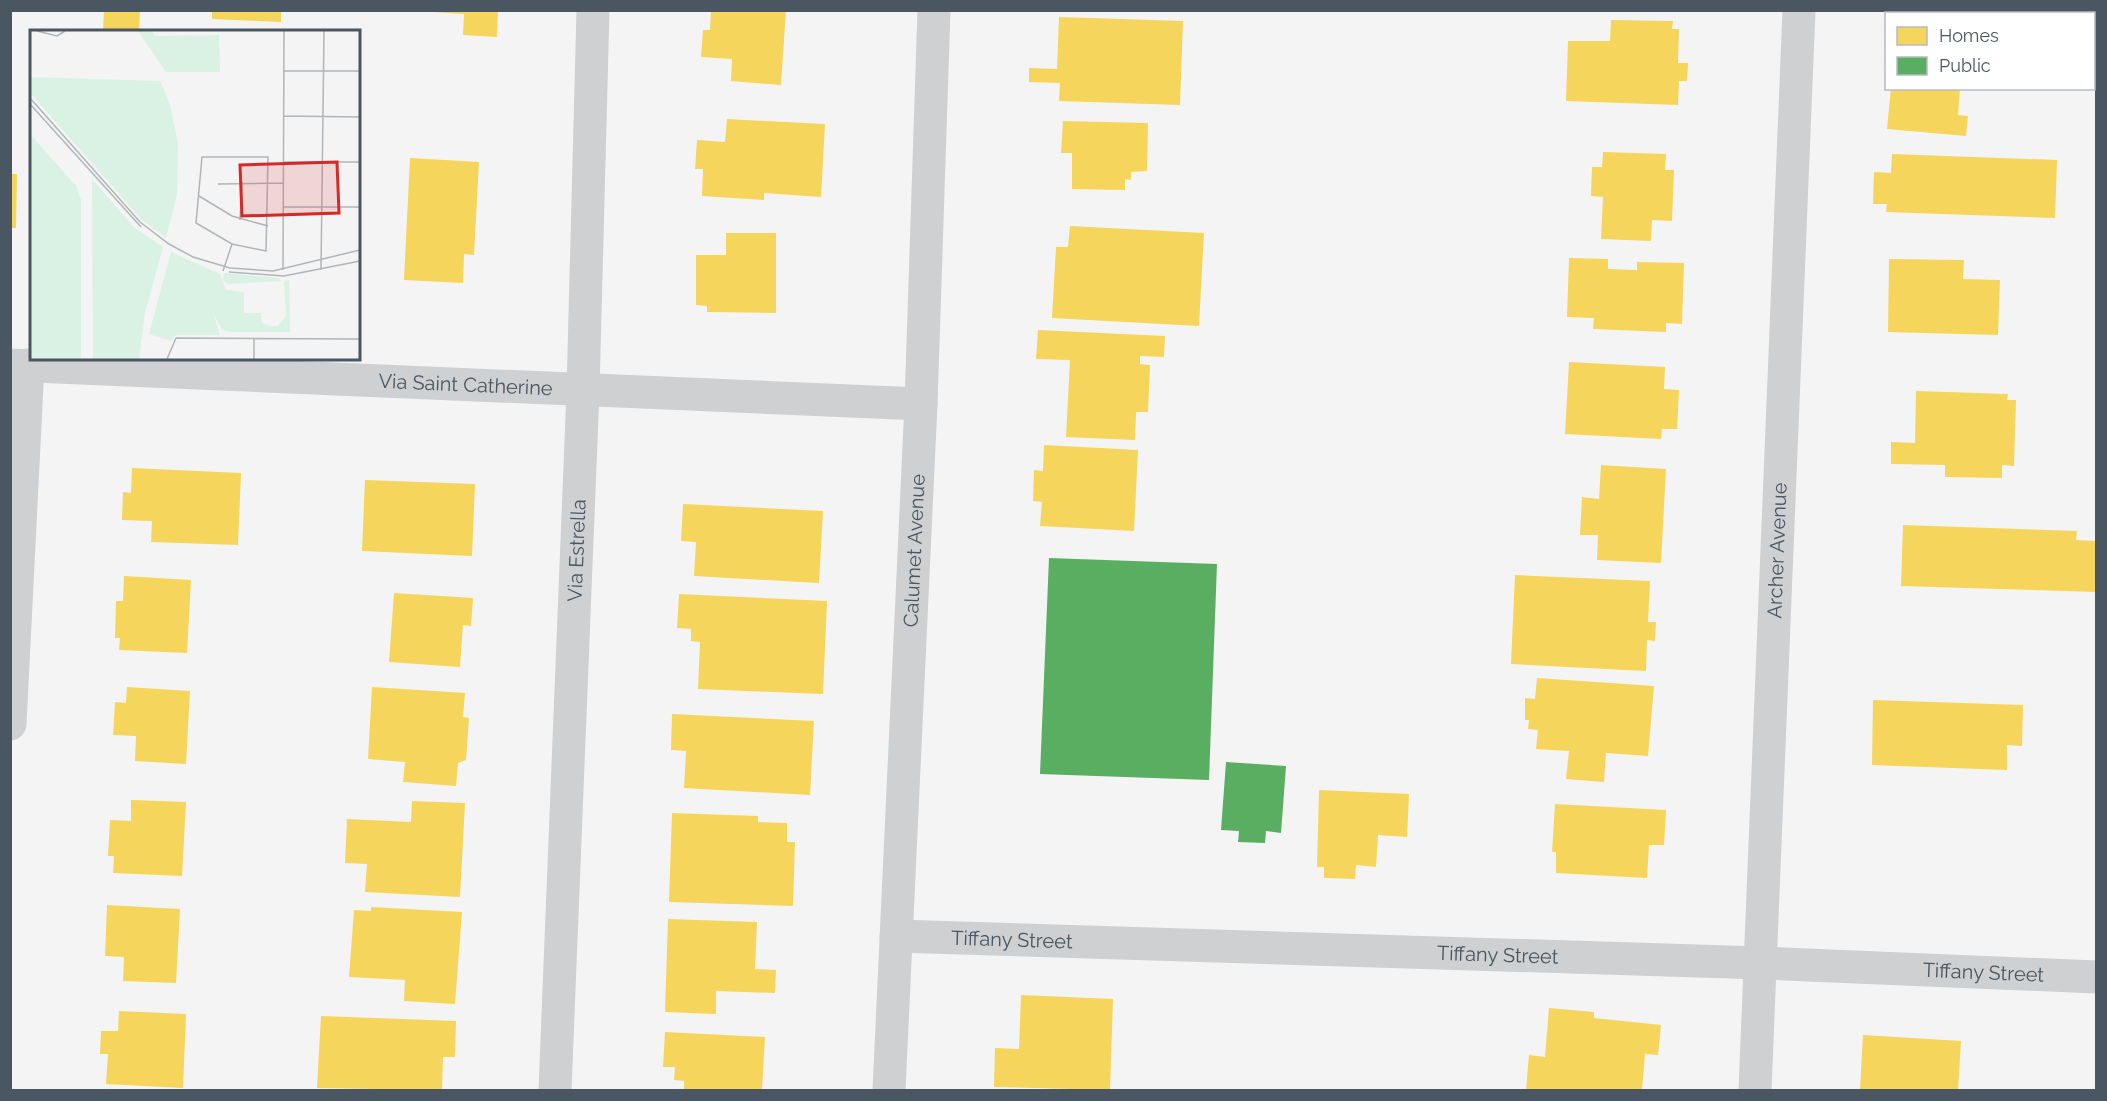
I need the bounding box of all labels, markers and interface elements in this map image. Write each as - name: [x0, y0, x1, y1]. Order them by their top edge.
- legend: [1885, 12, 2095, 90]
- text: Homes: [1939, 25, 1999, 46]
- inset map: [30, 30, 360, 360]
- text: Public: [1939, 55, 1991, 76]
- street label: Via Saint Catherine: [378, 369, 553, 400]
- street label: Calumet Avenue: [899, 473, 930, 628]
- street label: Archer Avenue: [1762, 482, 1792, 619]
- street label: Via Estrella: [563, 499, 591, 602]
- street label: Tiffany Street: [951, 926, 1073, 954]
- street label: Tiffany Street: [1437, 941, 1559, 969]
- street label: Tiffany Street: [1922, 958, 2045, 987]

